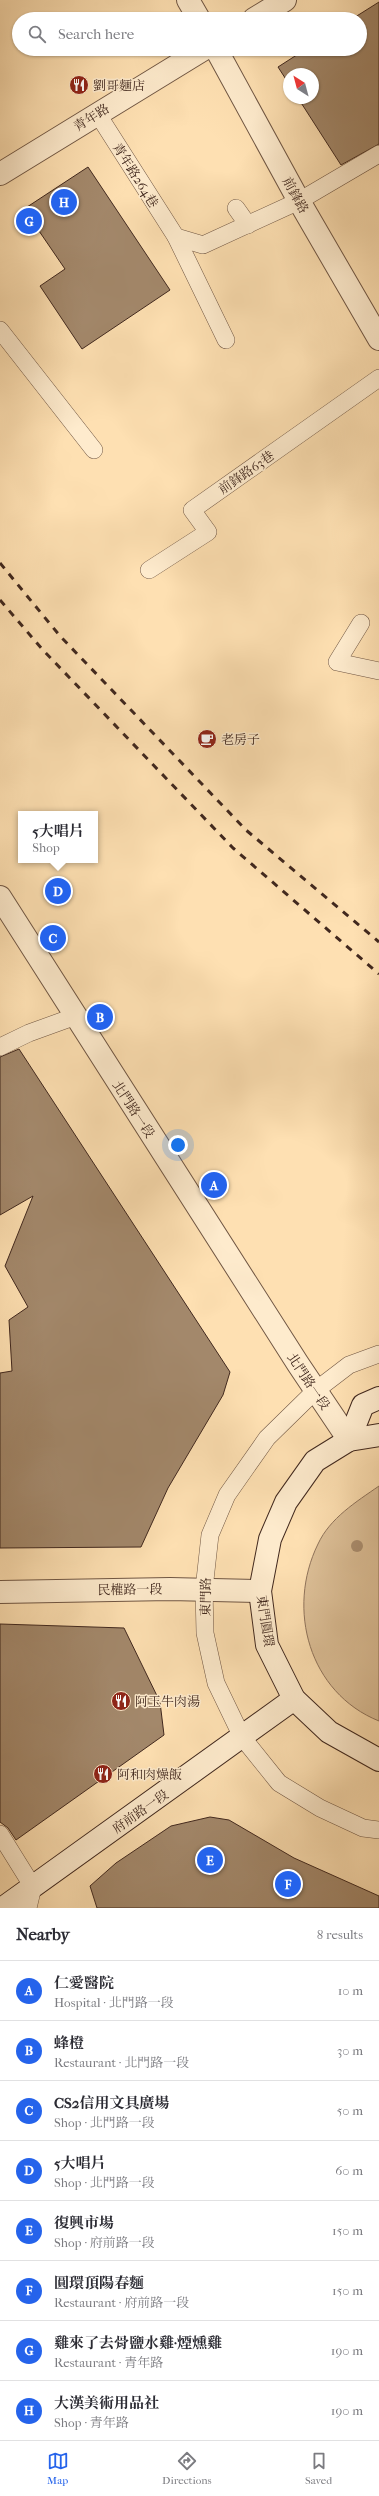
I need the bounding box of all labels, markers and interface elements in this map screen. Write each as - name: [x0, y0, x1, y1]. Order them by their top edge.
- search box: [12, 12, 367, 56]
- icon: search: [26, 23, 48, 45]
- text: Search here: [58, 25, 134, 43]
- north arrow: [283, 68, 319, 104]
- restaurant icon: 劉哥麵店: [68, 74, 90, 96]
- place label: 劉哥麵店: [93, 78, 145, 93]
- street label: 青年路: [71, 101, 112, 134]
- street label: 青年路264巷: [110, 140, 161, 210]
- street label: 前鋒路: [280, 175, 312, 216]
- pin: H: [51, 187, 77, 217]
- pin: G: [16, 206, 42, 236]
- street label: 前鋒路63巷: [216, 448, 277, 497]
- cafe icon: 老房子: [196, 728, 218, 750]
- place label: 老房子: [221, 732, 260, 747]
- popup: [18, 811, 98, 863]
- text: 5大唱片: [32, 822, 84, 840]
- text: Shop: [32, 840, 60, 855]
- pin: D: [45, 876, 71, 906]
- pin: C: [40, 923, 66, 953]
- pin: B: [87, 1002, 113, 1032]
- street label: 北門路一段: [110, 1078, 158, 1141]
- your location: [168, 1135, 188, 1155]
- pin: A: [201, 1170, 227, 1200]
- street label: 北門路一段: [284, 1350, 333, 1412]
- street label: 東門路: [198, 1577, 213, 1617]
- street label: 民權路一段: [97, 1581, 163, 1598]
- street label: 東門圓環: [254, 1594, 277, 1648]
- restaurant icon: 阿玉牛肉湯: [110, 1690, 132, 1712]
- place label: 阿玉牛肉湯: [135, 1694, 200, 1709]
- restaurant icon: 阿和肉燥飯: [92, 1763, 114, 1785]
- place label: 阿和肉燥飯: [117, 1767, 182, 1782]
- street label: 府前路一段: [109, 1787, 171, 1836]
- pin: E: [197, 1845, 223, 1875]
- pin: F: [275, 1869, 301, 1899]
- text: Nearby: [16, 1924, 70, 1944]
- text: 8 results: [317, 1927, 363, 1942]
- text: 仁愛醫院: [54, 1974, 114, 1992]
- text: A: [25, 1983, 33, 1998]
- text: 10 m: [338, 1983, 363, 1998]
- text: Hospital · 北門路一段: [54, 1995, 174, 2010]
- text: 蜂橙: [54, 2034, 84, 2052]
- text: B: [25, 2043, 33, 2058]
- text: 30 m: [337, 2043, 363, 2058]
- text: Restaurant · 北門路一段: [54, 2055, 189, 2070]
- text: CS2信用文具廣場: [54, 2094, 170, 2112]
- text: C: [25, 2103, 33, 2118]
- text: 50 m: [337, 2103, 363, 2118]
- text: Shop · 北門路一段: [54, 2115, 155, 2130]
- text: 5大唱片: [54, 2154, 105, 2172]
- text: D: [24, 2163, 34, 2178]
- text: 60 m: [335, 2163, 363, 2178]
- text: Shop · 北門路一段: [54, 2175, 155, 2190]
- text: 復興市場: [54, 2214, 114, 2232]
- text: E: [25, 2223, 33, 2238]
- text: 150 m: [332, 2223, 363, 2238]
- text: Shop · 府前路一段: [54, 2235, 155, 2250]
- text: 圓環頂陽春麵: [54, 2274, 144, 2292]
- text: F: [26, 2283, 32, 2298]
- text: 150 m: [332, 2283, 363, 2298]
- text: Restaurant · 府前路一段: [54, 2295, 189, 2310]
- text: 雞來了去骨鹽水雞·煙燻雞: [54, 2334, 222, 2352]
- text: G: [24, 2343, 34, 2358]
- text: 190 m: [331, 2343, 363, 2358]
- text: Restaurant · 青年路: [54, 2355, 163, 2370]
- text: 大漢美術用品社: [54, 2394, 159, 2412]
- text: H: [24, 2403, 34, 2418]
- text: 190 m: [331, 2403, 363, 2418]
- text: Shop · 青年路: [54, 2415, 129, 2430]
- tab: Map: [47, 2450, 69, 2487]
- tab: Directions: [162, 2450, 212, 2487]
- tab: Saved: [305, 2450, 332, 2487]

